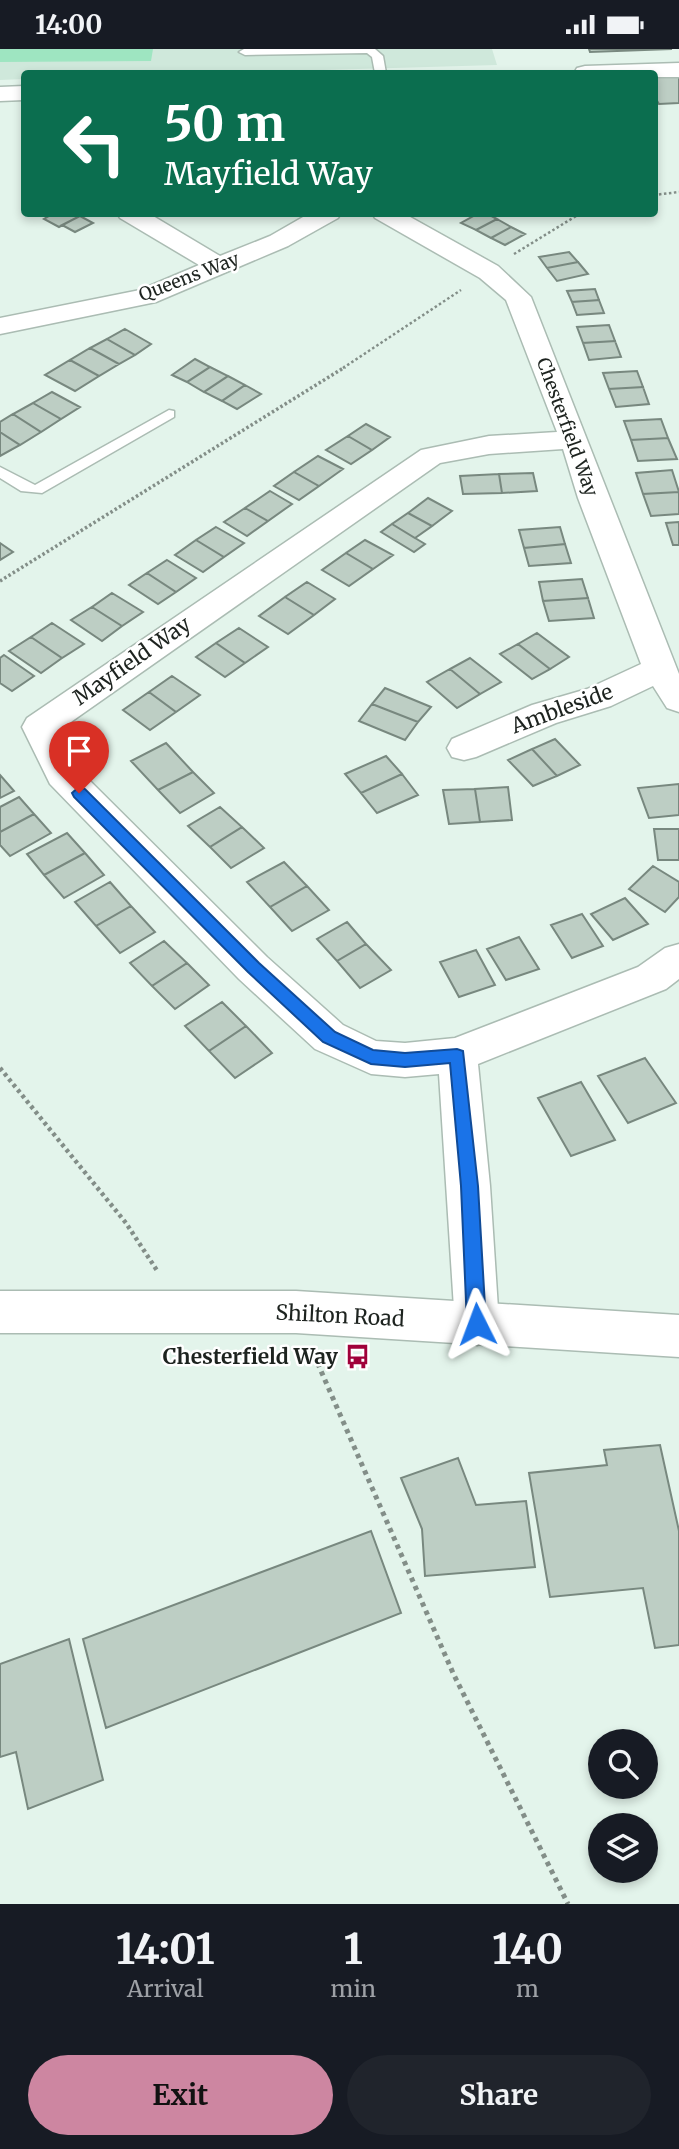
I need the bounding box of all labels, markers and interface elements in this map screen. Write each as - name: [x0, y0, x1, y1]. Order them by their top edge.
- text: 14:00: [35, 8, 103, 41]
- text: 50 m: [164, 93, 285, 154]
- icon: left: [49, 98, 140, 189]
- text: Mayfield Way: [164, 154, 373, 194]
- street label: Queens Way: [135, 247, 243, 306]
- street label: Chesterfield Way: [532, 354, 603, 500]
- street label: Mayfield Way: [68, 610, 196, 711]
- street label: Ambleside: [506, 678, 616, 740]
- pin: [49, 721, 109, 793]
- icon: arrive: [60, 732, 98, 770]
- position arrow: [440, 1287, 514, 1361]
- street label: Shilton Road: [275, 1299, 406, 1332]
- place label: Chesterfield Way: [163, 1343, 339, 1370]
- bus stop icon: Chesterfield Way: [344, 1343, 372, 1371]
- map controls: [588, 1729, 658, 1883]
- button: search: [588, 1729, 658, 1799]
- button: layers: [588, 1813, 658, 1883]
- text: 14:01: [116, 1923, 215, 1975]
- text: 1: [344, 1923, 363, 1975]
- text: 140: [492, 1923, 563, 1975]
- text: Arrival: [127, 1974, 204, 2003]
- text: min: [331, 1974, 376, 2003]
- text: m: [516, 1974, 539, 2003]
- button: Exit: [28, 2055, 333, 2135]
- button: Share: [347, 2055, 651, 2135]

